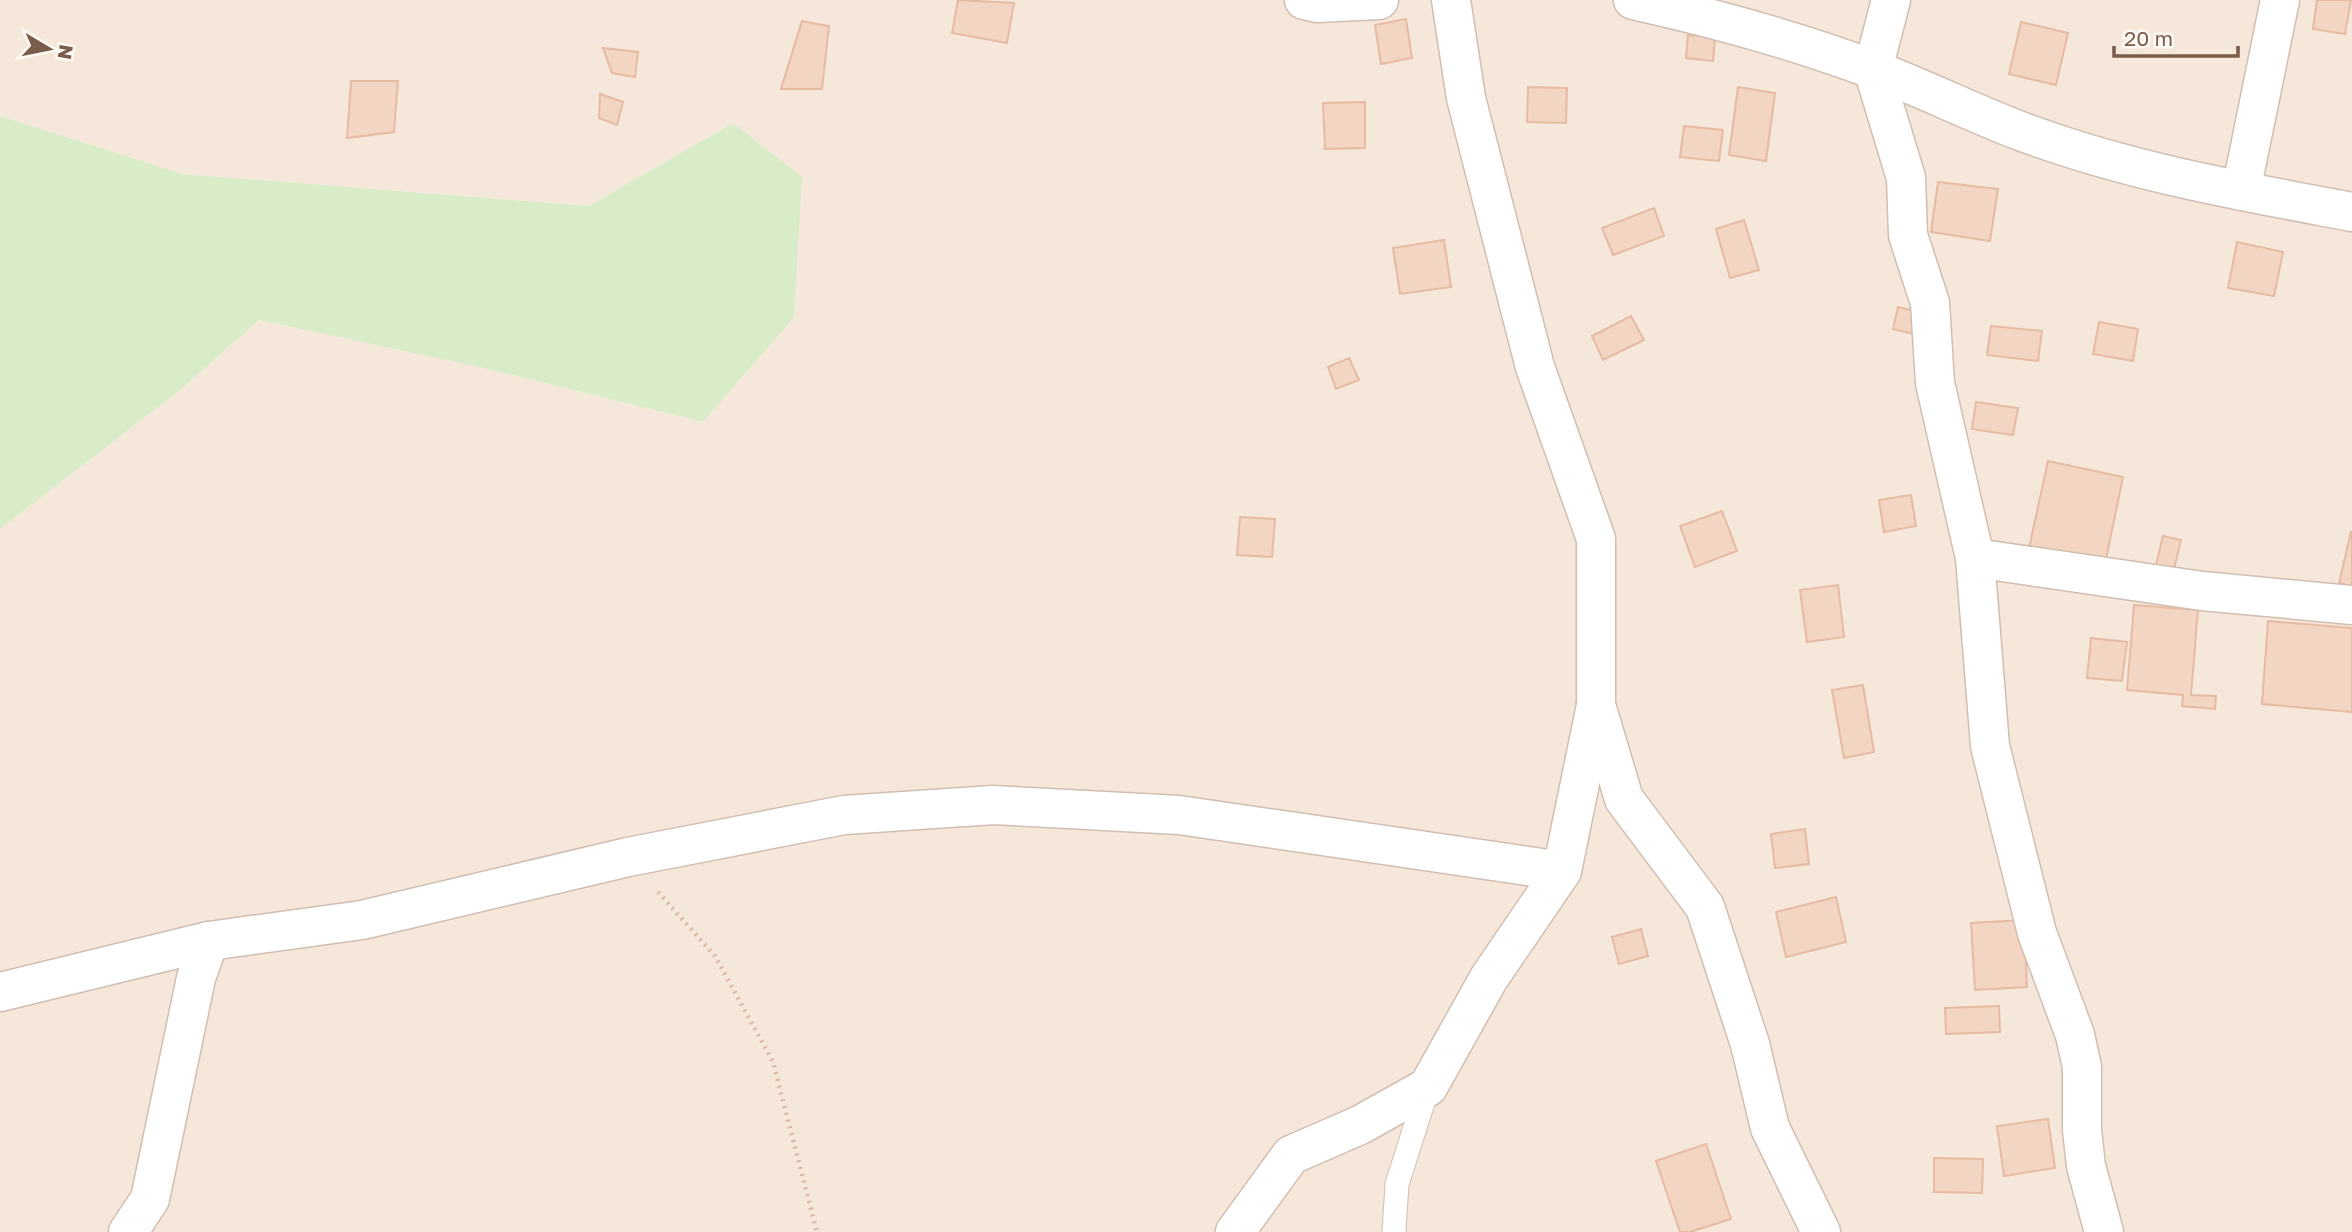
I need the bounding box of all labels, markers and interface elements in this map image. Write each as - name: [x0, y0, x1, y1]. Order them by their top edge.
- north arrow: [14, 14, 84, 84]
- scale bar: [2114, 14, 2238, 58]
- text: 20 m: [2124, 25, 2173, 51]
- text: N: [54, 43, 79, 61]

